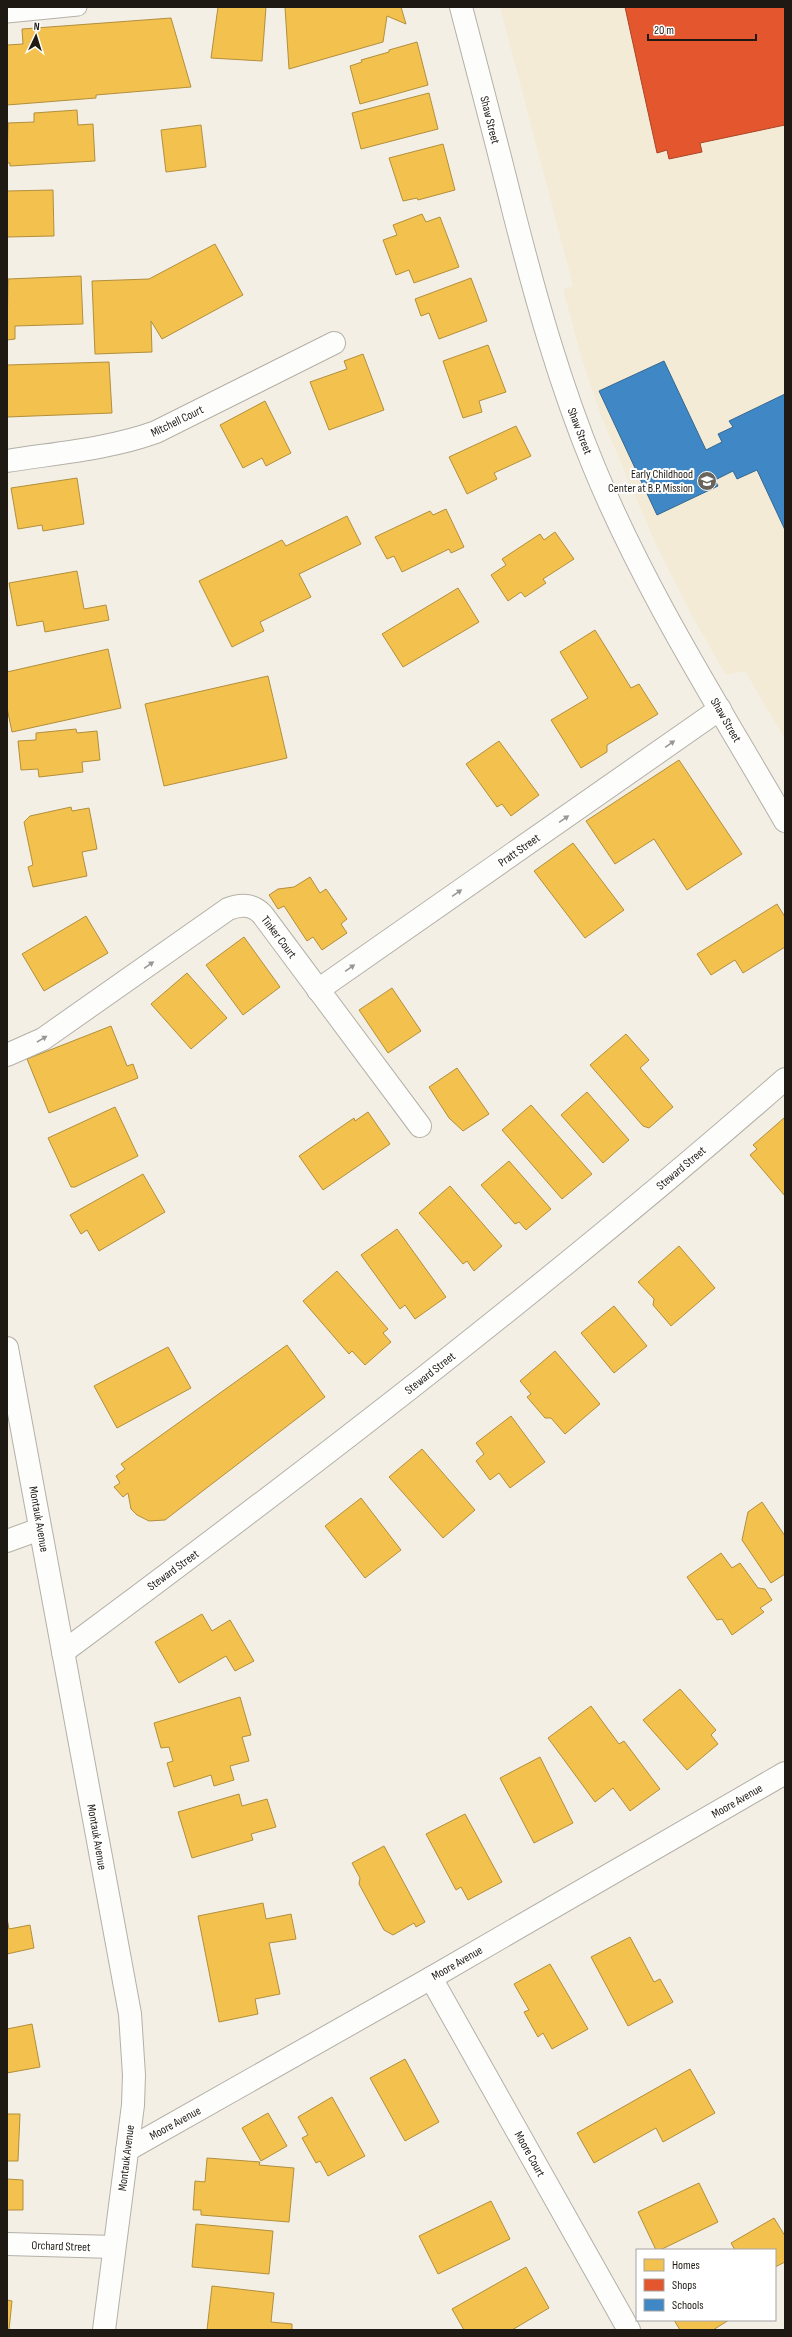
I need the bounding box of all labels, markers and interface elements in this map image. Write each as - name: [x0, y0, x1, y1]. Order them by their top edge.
- north arrow: [16, 16, 56, 56]
- scale bar: [648, 16, 756, 42]
- text: N: [33, 20, 40, 33]
- text: 20 m: [654, 23, 674, 38]
- street label: Shaw Street: [476, 95, 503, 146]
- street label: Mitchell Court: [148, 402, 206, 441]
- street label: Shaw Street: [564, 406, 595, 457]
- place label: Early Childhood Center at B.P. Mission: [608, 467, 693, 496]
- school or university icon: Early Childhood Center at B.P. Mission: [696, 470, 718, 492]
- street label: Shaw Street: [707, 695, 744, 745]
- one-way arrow: [665, 740, 675, 748]
- one-way arrow: [558, 815, 569, 823]
- street label: Pratt Street: [496, 830, 543, 870]
- one-way arrow: [452, 889, 462, 897]
- street label: Tinker Court: [258, 913, 300, 962]
- one-way arrow: [144, 961, 154, 969]
- one-way arrow: [345, 964, 356, 972]
- one-way arrow: [36, 1035, 48, 1042]
- street label: Steward Street: [653, 1143, 709, 1193]
- street label: Steward Street: [402, 1349, 459, 1398]
- street label: Montauk Avenue: [25, 1485, 52, 1553]
- street label: Steward Street: [145, 1546, 202, 1594]
- street label: Moore Avenue: [709, 1781, 766, 1822]
- street label: Montauk Avenue: [83, 1803, 110, 1871]
- street label: Moore Avenue: [429, 1943, 486, 1984]
- street label: Moore Avenue: [147, 2103, 204, 2144]
- street label: Montauk Avenue: [115, 2124, 138, 2192]
- street label: Moore Court: [511, 2129, 548, 2180]
- street label: Orchard Street: [31, 2238, 91, 2255]
- legend: [636, 2249, 776, 2321]
- text: Homes: [672, 2258, 700, 2273]
- text: Shops: [672, 2278, 697, 2293]
- text: Schools: [672, 2298, 704, 2313]

